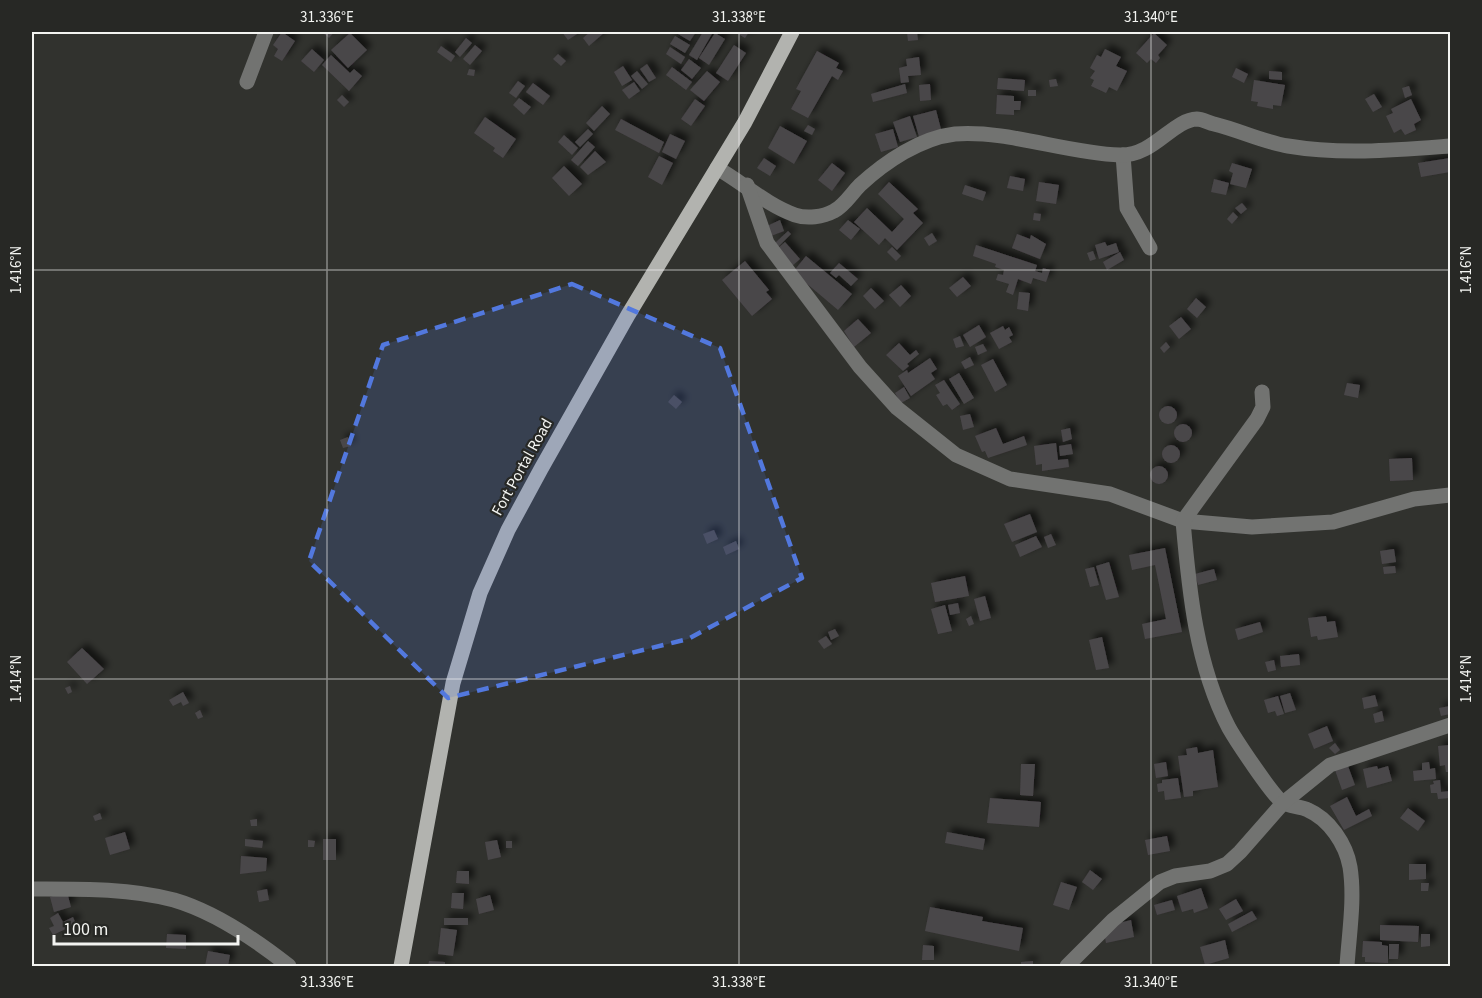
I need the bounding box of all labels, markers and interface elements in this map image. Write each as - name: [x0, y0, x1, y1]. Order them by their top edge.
- text: 31.336°E: [300, 7, 354, 28]
- text: 31.338°E: [712, 7, 766, 28]
- text: 31.340°E: [1124, 7, 1178, 28]
- text: 1.416°N: [6, 246, 27, 294]
- text: 1.416°N: [1456, 246, 1477, 294]
- street label: Fort Portal Road: [486, 414, 558, 520]
- text: 1.414°N: [6, 655, 27, 703]
- text: 1.414°N: [1456, 655, 1477, 703]
- scale bar: [54, 908, 238, 946]
- text: 100 m: [63, 917, 108, 942]
- text: 31.336°E: [300, 972, 354, 993]
- text: 31.338°E: [712, 972, 766, 993]
- text: 31.340°E: [1124, 972, 1178, 993]

